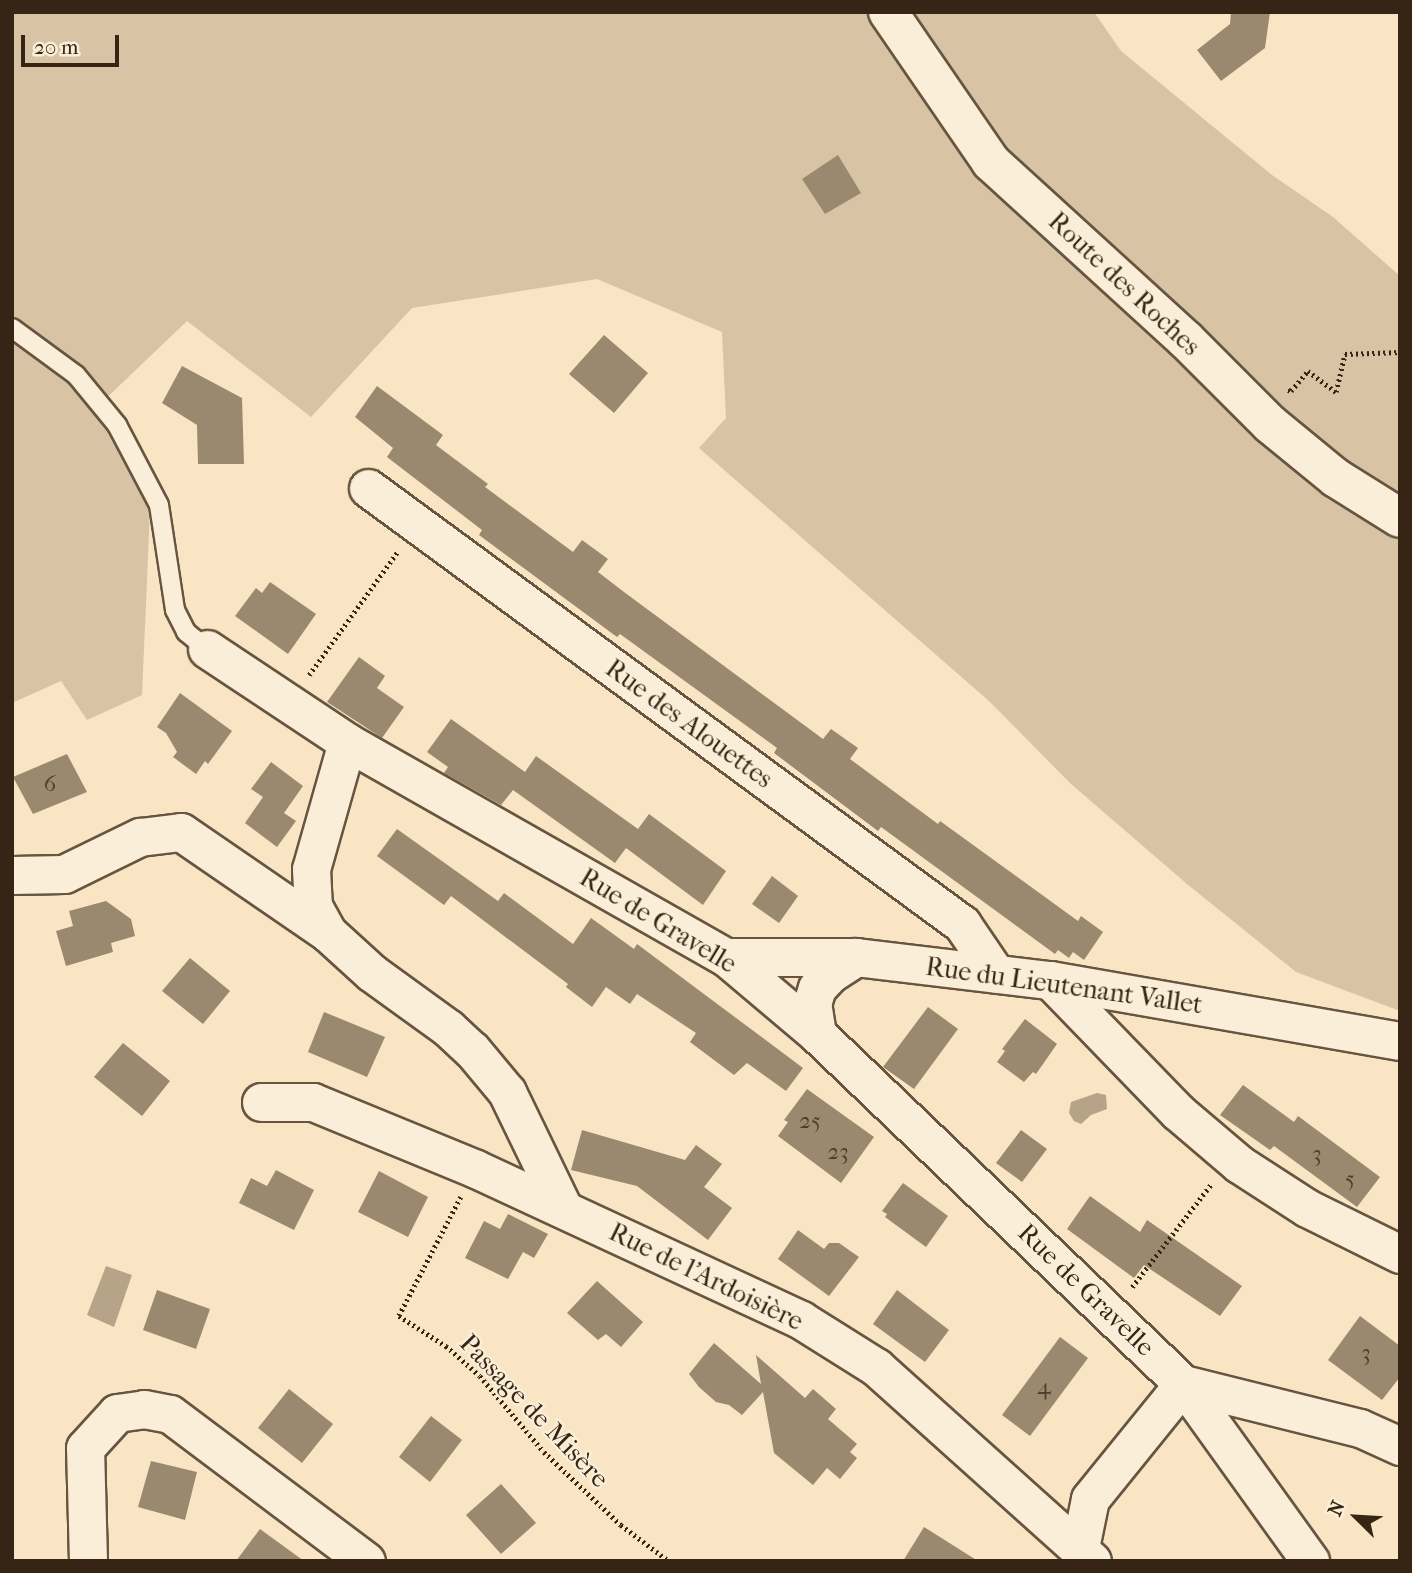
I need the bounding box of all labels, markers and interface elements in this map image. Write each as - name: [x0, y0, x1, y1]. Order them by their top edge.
- scale bar: [24, 21, 122, 65]
- text: 20 m: [34, 35, 78, 59]
- street label: Route des Roches: [1042, 206, 1206, 362]
- street label: Rue des Alouettes: [599, 653, 779, 795]
- house number: 6: [44, 770, 56, 798]
- street label: Rue de Gravelle: [574, 862, 742, 980]
- street label: Rue du Lieutenant Vallet: [924, 951, 1204, 1021]
- house number: 25: [799, 1107, 821, 1135]
- house number: 23: [827, 1138, 849, 1166]
- house number: 3: [1312, 1140, 1322, 1168]
- house number: 5: [1345, 1165, 1355, 1193]
- street label: Rue de l'Ardoisière: [604, 1217, 808, 1337]
- street label: Rue de Gravelle: [1011, 1217, 1161, 1363]
- street label: Passage de Misère: [453, 1328, 615, 1494]
- house number: 3: [1361, 1339, 1371, 1367]
- house number: 4: [1037, 1373, 1051, 1401]
- north arrow: [1321, 1482, 1391, 1552]
- text: N: [1324, 1497, 1350, 1520]

